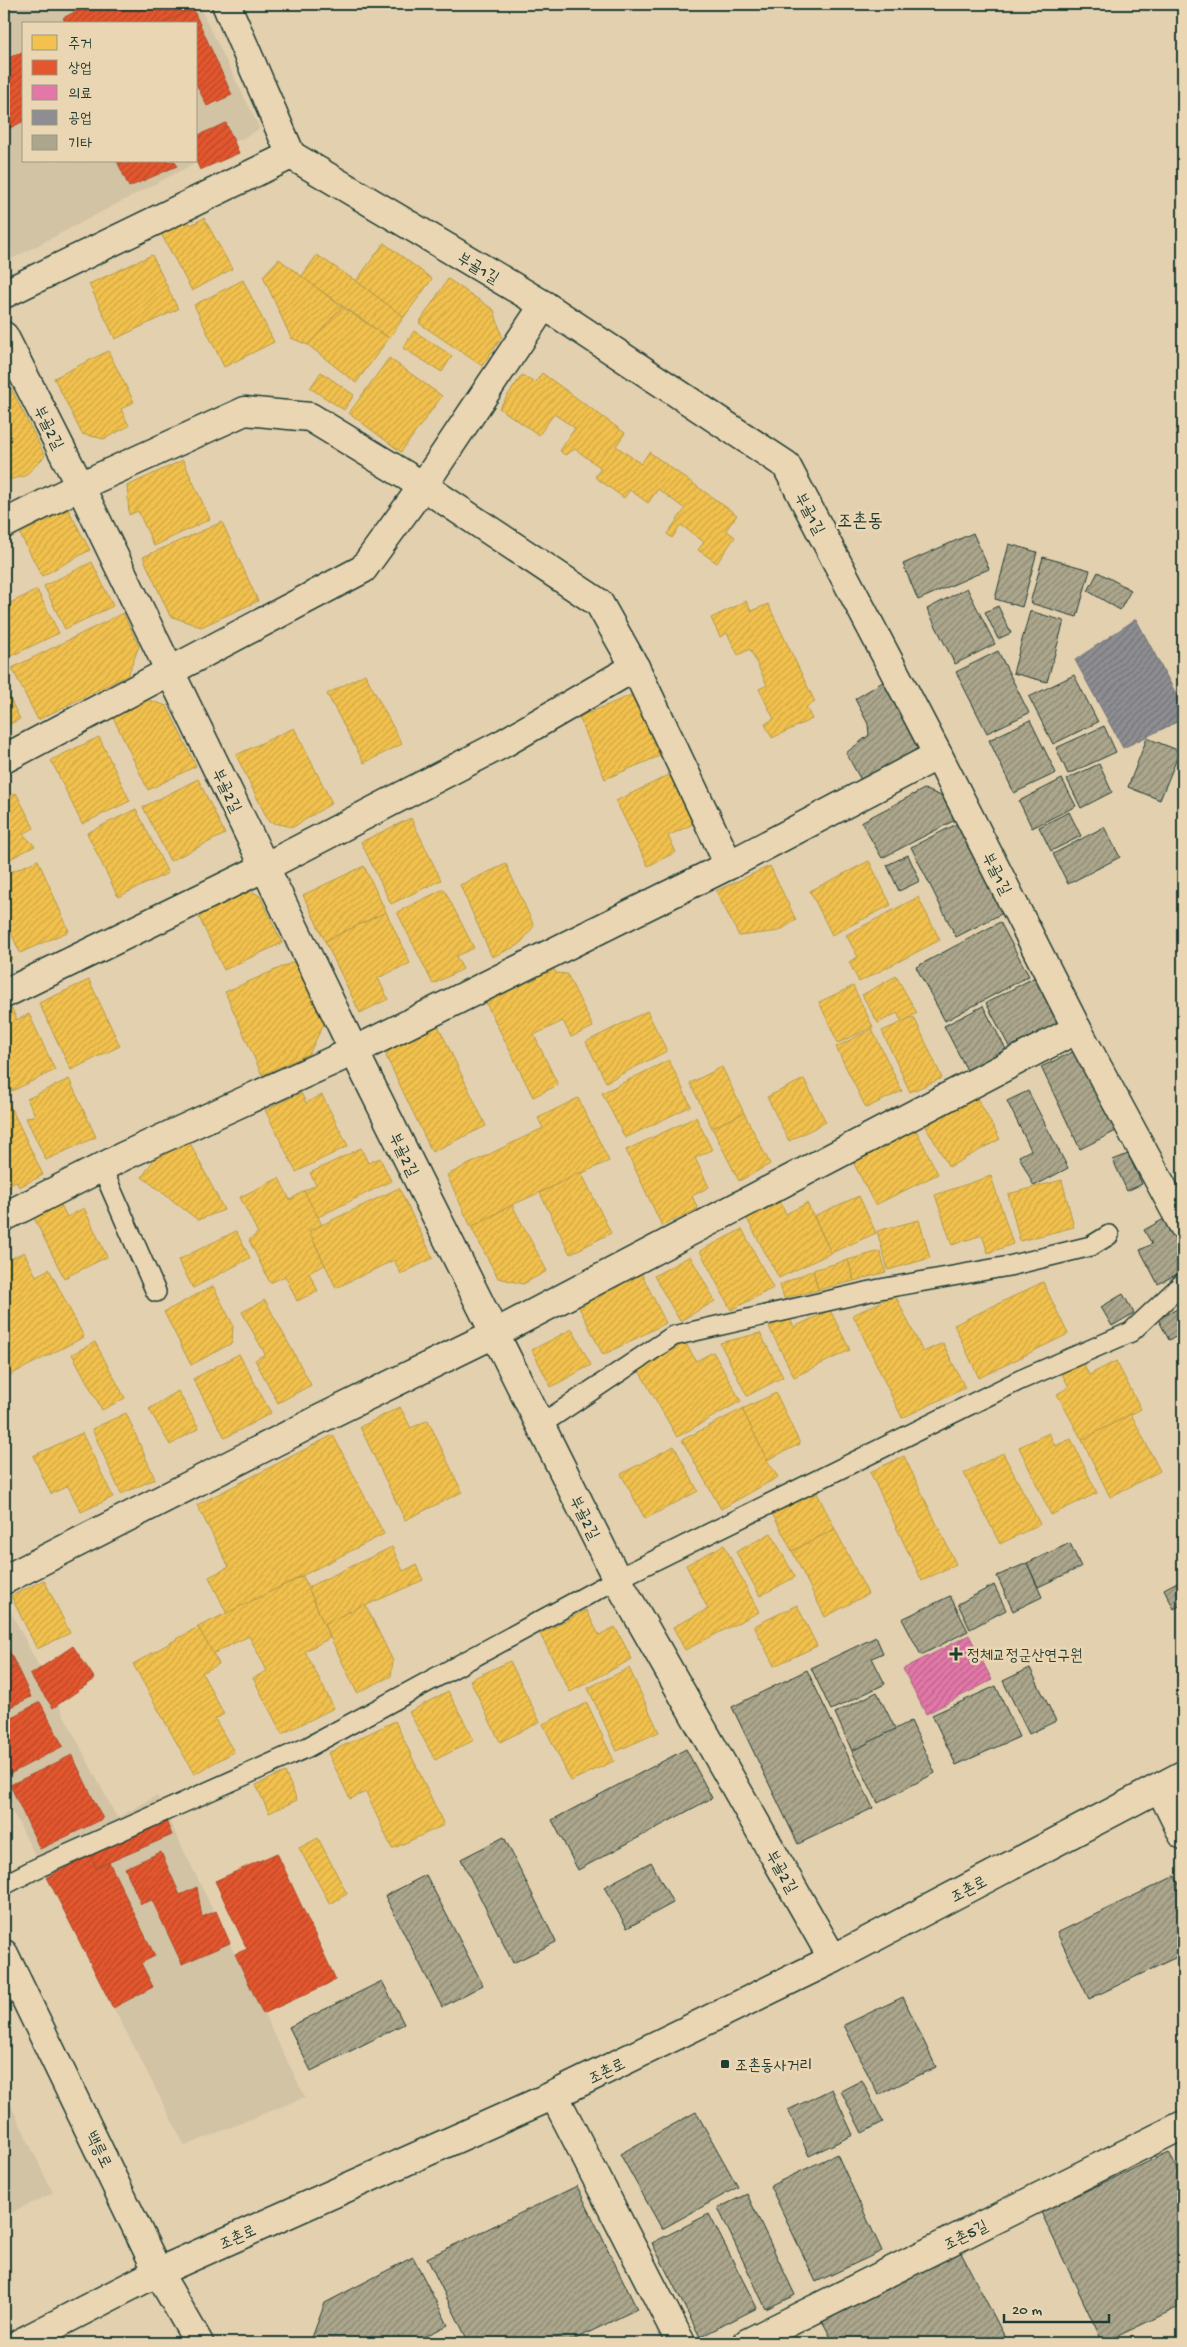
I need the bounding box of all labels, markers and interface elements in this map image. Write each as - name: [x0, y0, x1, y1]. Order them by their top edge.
- legend: [22, 22, 198, 162]
- text: 주거: [68, 36, 92, 54]
- text: 상업: [68, 60, 92, 78]
- text: 의료: [68, 86, 92, 104]
- text: 공업: [68, 110, 92, 128]
- text: 기타: [68, 136, 92, 154]
- street label: 부골1길: [453, 250, 502, 290]
- street label: 부골2길: [28, 404, 66, 454]
- street label: 부골1길: [789, 490, 827, 539]
- district label: 조촌동: [837, 511, 883, 534]
- street label: 부골2길: [206, 766, 244, 817]
- street label: 부골1길: [976, 850, 1014, 899]
- street label: 부골2길: [383, 1130, 421, 1181]
- street label: 부골2길: [564, 1494, 602, 1544]
- marker: 정체교정군산연구원: [949, 1647, 963, 1661]
- place label: 정체교정군산연구원: [967, 1648, 1083, 1667]
- street label: 부골2길: [760, 1848, 800, 1898]
- street label: 조촌로: [948, 1873, 991, 1909]
- street label: 조촌로: [586, 2055, 629, 2090]
- place label: 조촌동사거리: [735, 2057, 812, 2077]
- marker: 조촌동사거리: [719, 2058, 731, 2070]
- street label: 백릉로: [80, 2129, 115, 2172]
- street label: 조촌5길: [941, 2217, 992, 2256]
- street label: 조촌로: [217, 2222, 260, 2256]
- scale bar: [1004, 2292, 1110, 2324]
- text: 20 m: [1012, 2302, 1042, 2320]

